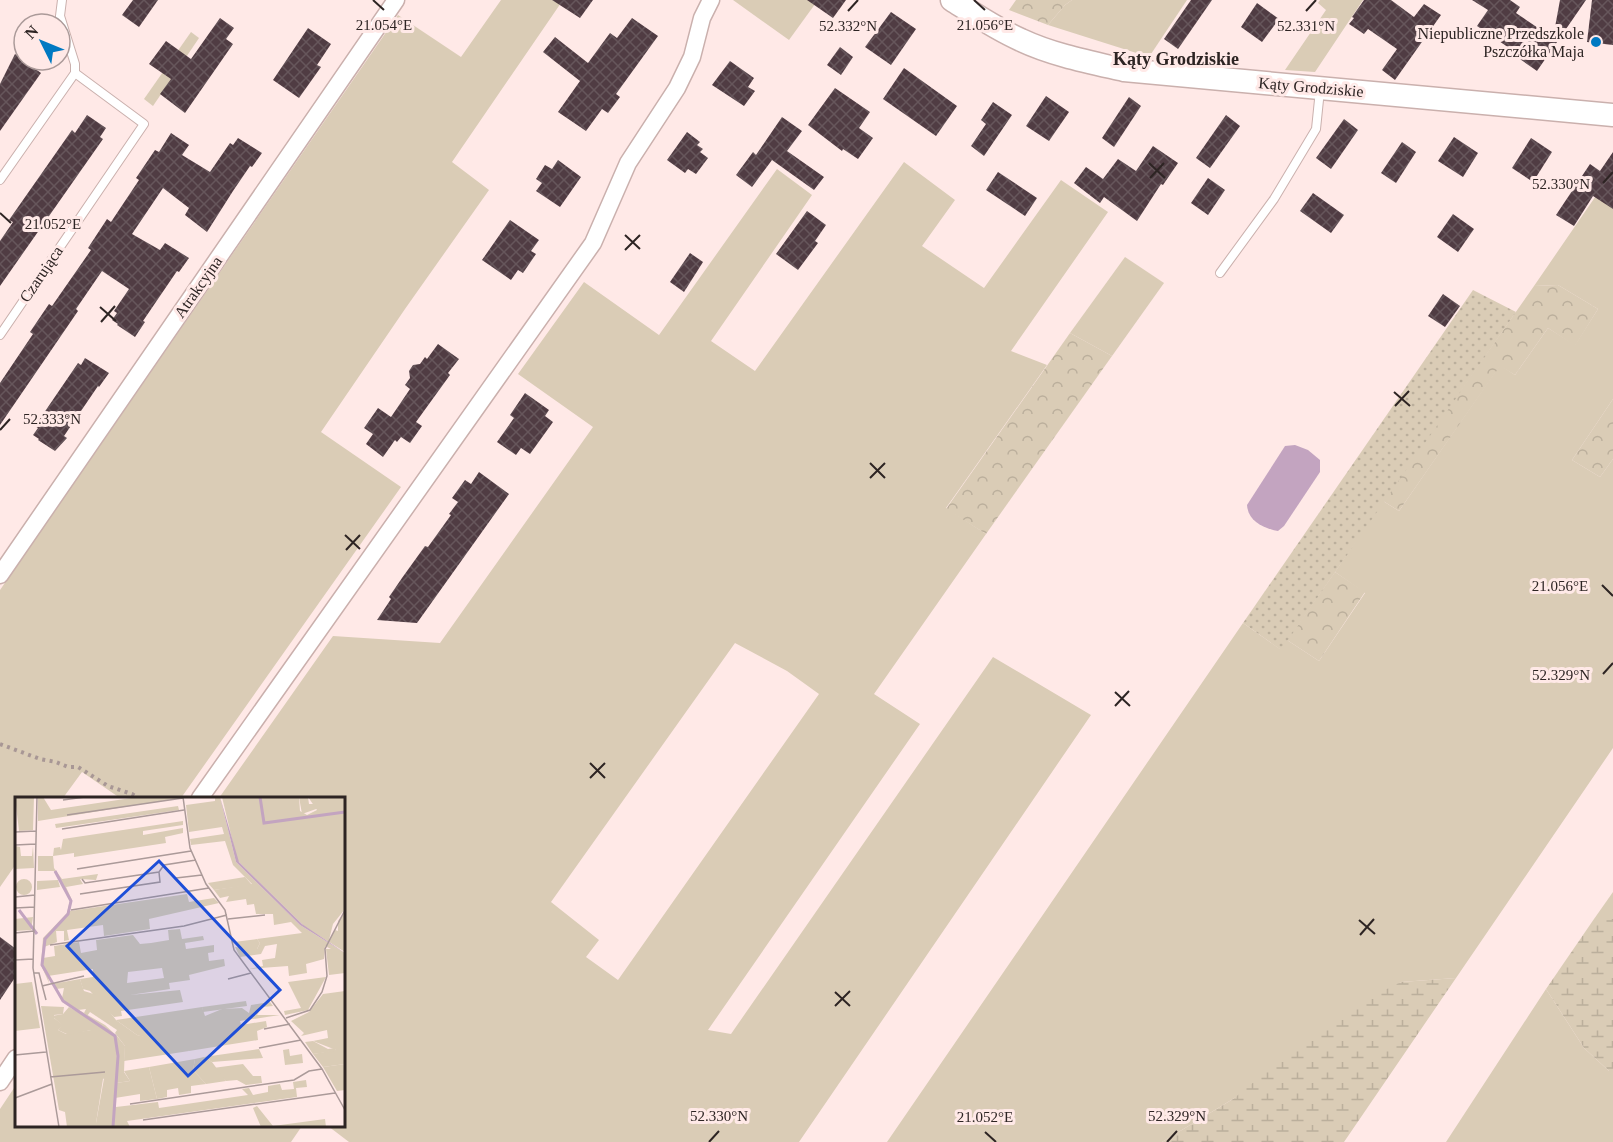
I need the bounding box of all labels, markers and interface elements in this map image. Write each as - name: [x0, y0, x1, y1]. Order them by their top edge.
- north arrow: [12, 12, 72, 72]
- text: 21.054°E: [356, 17, 412, 33]
- text: 21.056°E: [957, 17, 1013, 33]
- text: 52.332°N: [819, 18, 877, 34]
- text: 52.331°N: [1277, 18, 1335, 34]
- text: N: [21, 22, 42, 42]
- place label: Niepubliczne Przedszkole Pszczółka Maja: [1417, 25, 1584, 61]
- marker: Niepubliczne Przedszkole Pszczółka Maja: [1589, 35, 1603, 49]
- district label: Kąty Grodziskie: [1113, 49, 1239, 69]
- street label: Kąty Grodziskie: [1258, 74, 1364, 101]
- text: 52.330°N: [1532, 176, 1590, 192]
- text: 21.052°E: [25, 216, 81, 232]
- street label: Czarująca: [16, 243, 67, 306]
- street label: Atrakcyjna: [171, 253, 226, 322]
- text: 52.333°N: [23, 411, 81, 427]
- text: 21.056°E: [1532, 578, 1588, 594]
- text: 52.329°N: [1532, 667, 1590, 683]
- inset map: [15, 797, 345, 1127]
- text: 52.330°N: [690, 1108, 748, 1124]
- text: 52.329°N: [1148, 1108, 1206, 1124]
- text: 21.052°E: [957, 1109, 1013, 1125]

